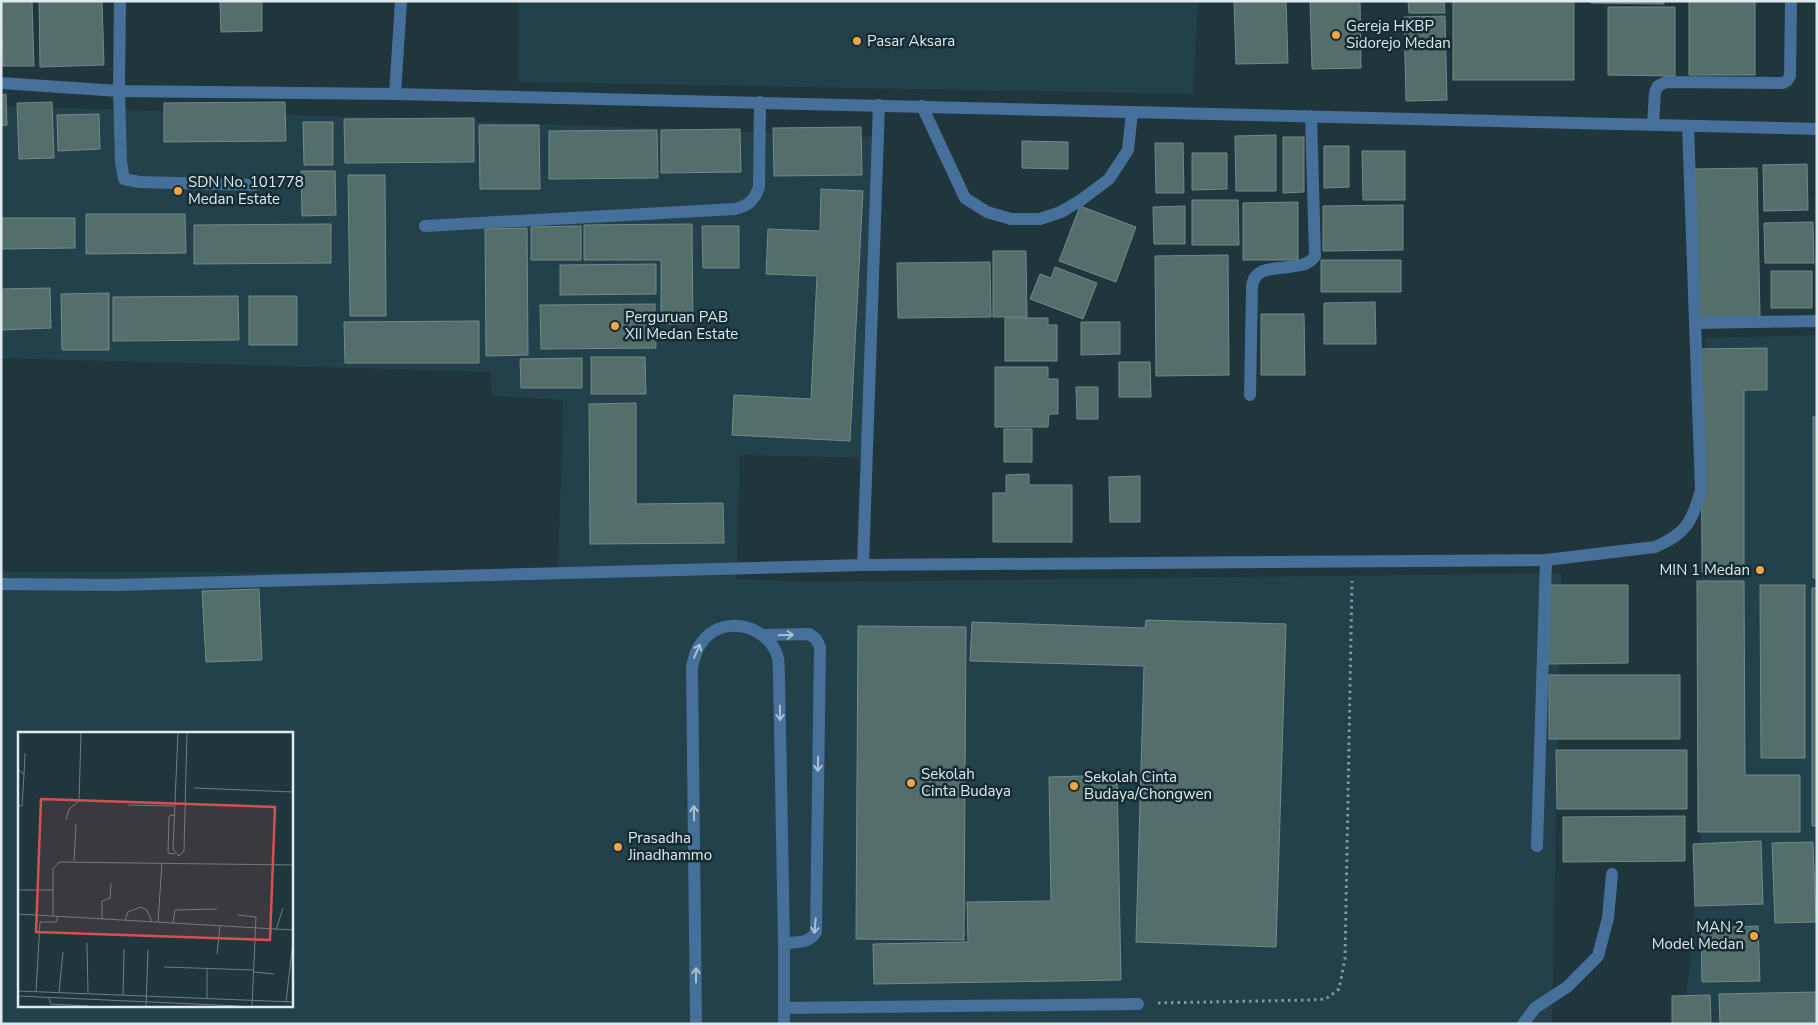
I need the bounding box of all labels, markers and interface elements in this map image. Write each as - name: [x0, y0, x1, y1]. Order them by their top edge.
- place label: Gereja HKBP Sidorejo Medan: [1346, 16, 1451, 53]
- marker: Gereja HKBP Sidorejo Medan: [1330, 29, 1342, 41]
- place label: Pasar Aksara: [867, 31, 955, 51]
- marker: Pasar Aksara: [851, 35, 863, 47]
- place label: SDN No. 101778 Medan Estate: [188, 172, 304, 209]
- marker: SDN No. 101778 Medan Estate: [172, 185, 184, 197]
- place label: Perguruan PAB XII Medan Estate: [625, 307, 738, 344]
- marker: Perguruan PAB XII Medan Estate: [609, 320, 621, 332]
- place label: MIN 1 Medan: [1660, 560, 1750, 580]
- marker: MIN 1 Medan: [1754, 564, 1766, 576]
- one-way arrow: [778, 630, 794, 639]
- one-way arrow: [693, 644, 703, 659]
- one-way arrow: [775, 705, 785, 721]
- inset map: [18, 732, 292, 1008]
- one-way arrow: [814, 756, 823, 772]
- place label: Sekolah Cinta Budaya: [921, 764, 1011, 801]
- place label: Sekolah Cinta Budaya/Chongwen: [1084, 767, 1212, 804]
- marker: Sekolah Cinta Budaya: [905, 777, 917, 789]
- marker: Sekolah Cinta Budaya/Chongwen: [1068, 780, 1080, 792]
- one-way arrow: [689, 805, 699, 821]
- place label: Prasadha Jinadhammo: [627, 828, 712, 865]
- marker: Prasadha Jinadhammo: [612, 841, 624, 853]
- place label: MAN 2 Model Medan: [1652, 917, 1744, 954]
- one-way arrow: [810, 918, 820, 934]
- marker: MAN 2 Model Medan: [1748, 930, 1760, 942]
- one-way arrow: [691, 967, 701, 984]

